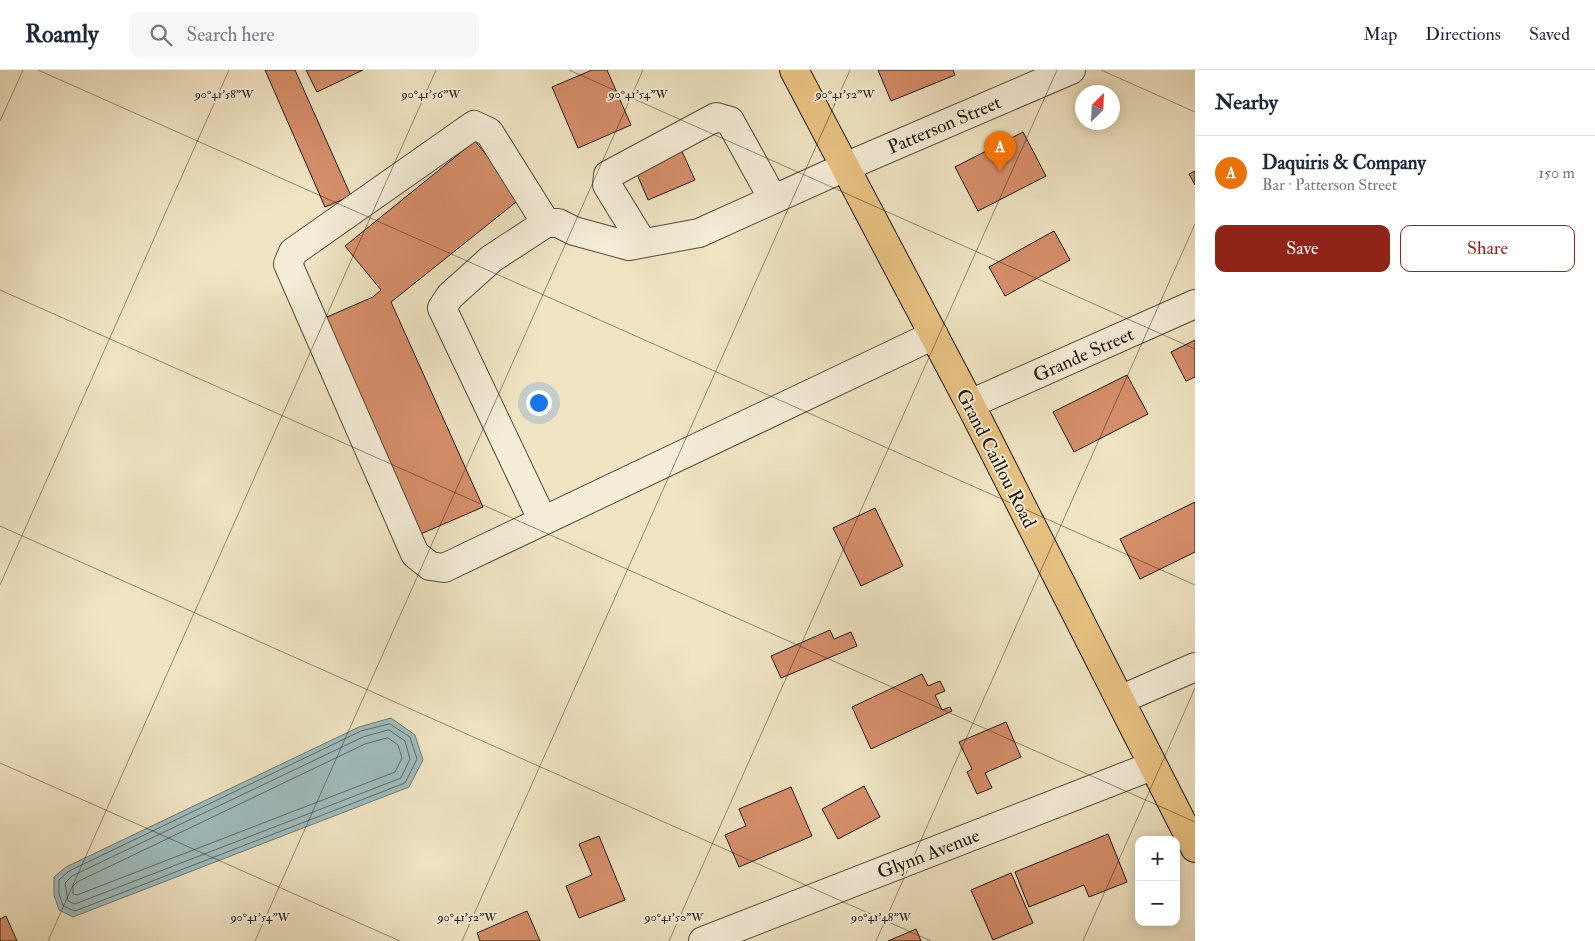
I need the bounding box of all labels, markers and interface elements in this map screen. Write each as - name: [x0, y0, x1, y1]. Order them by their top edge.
- search box: [129, 12, 479, 57]
- text: Roamly: [25, 19, 99, 50]
- icon: search: [147, 21, 175, 49]
- text: Search here: [187, 23, 274, 47]
- text: Map: [1364, 23, 1397, 46]
- text: Directions: [1425, 23, 1501, 46]
- text: Saved: [1529, 23, 1570, 46]
- north arrow: [1075, 85, 1120, 130]
- text: 90°41'58"W: [194, 87, 254, 102]
- text: 90°41'56"W: [400, 87, 461, 102]
- text: 90°41'54"W: [607, 87, 668, 102]
- text: 90°41'52"W: [814, 87, 875, 102]
- text: Nearby: [1215, 89, 1278, 116]
- street label: Patterson Street: [884, 90, 1005, 160]
- pin: A: [984, 131, 1016, 172]
- text: Daquiris & Company: [1262, 151, 1426, 175]
- text: A: [1226, 163, 1236, 183]
- text: 150 m: [1538, 163, 1575, 183]
- text: Bar · Patterson Street: [1262, 175, 1397, 195]
- button: Save: [1215, 225, 1390, 272]
- button: Share: [1400, 225, 1575, 272]
- street label: Grande Street: [1029, 322, 1137, 388]
- street label: Grand Caillou Road: [951, 385, 1042, 533]
- your location: [526, 390, 552, 416]
- street label: Glynn Avenue: [874, 823, 983, 884]
- map controls: [1135, 836, 1180, 926]
- button: +: [1135, 836, 1180, 881]
- button: −: [1135, 881, 1180, 926]
- text: 90°41'54"W: [229, 910, 290, 925]
- text: 90°41'52"W: [436, 910, 497, 925]
- text: 90°41'50"W: [643, 910, 704, 925]
- text: 90°41'48"W: [850, 910, 912, 925]

